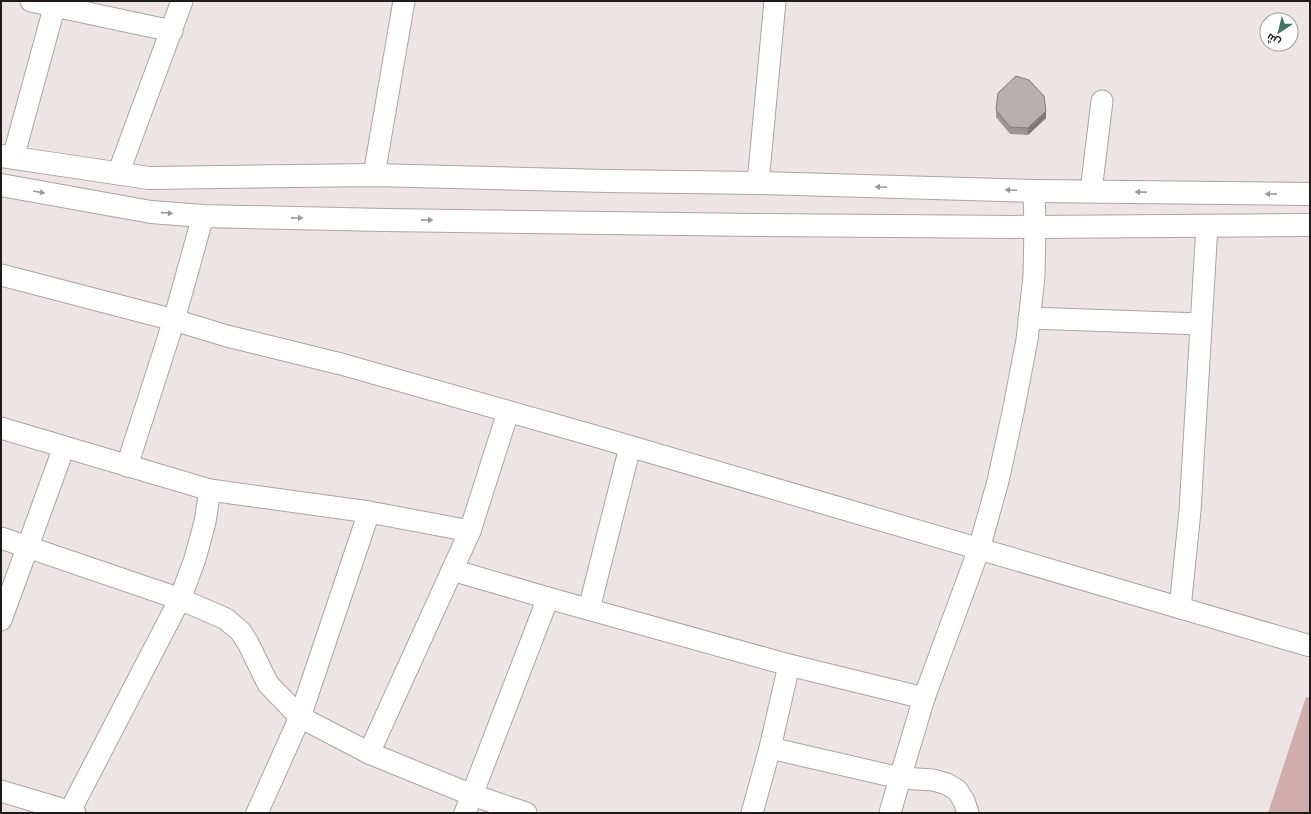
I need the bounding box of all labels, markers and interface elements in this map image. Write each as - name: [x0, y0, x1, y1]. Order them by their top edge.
- north arrow: [1259, 12, 1299, 52]
- text: ش: [1264, 30, 1284, 49]
- one-way arrow: [875, 183, 887, 190]
- one-way arrow: [1005, 187, 1017, 194]
- one-way arrow: [33, 189, 45, 195]
- one-way arrow: [1134, 189, 1147, 195]
- one-way arrow: [1264, 191, 1277, 197]
- one-way arrow: [161, 210, 173, 217]
- one-way arrow: [291, 215, 304, 221]
- one-way arrow: [421, 217, 434, 223]

